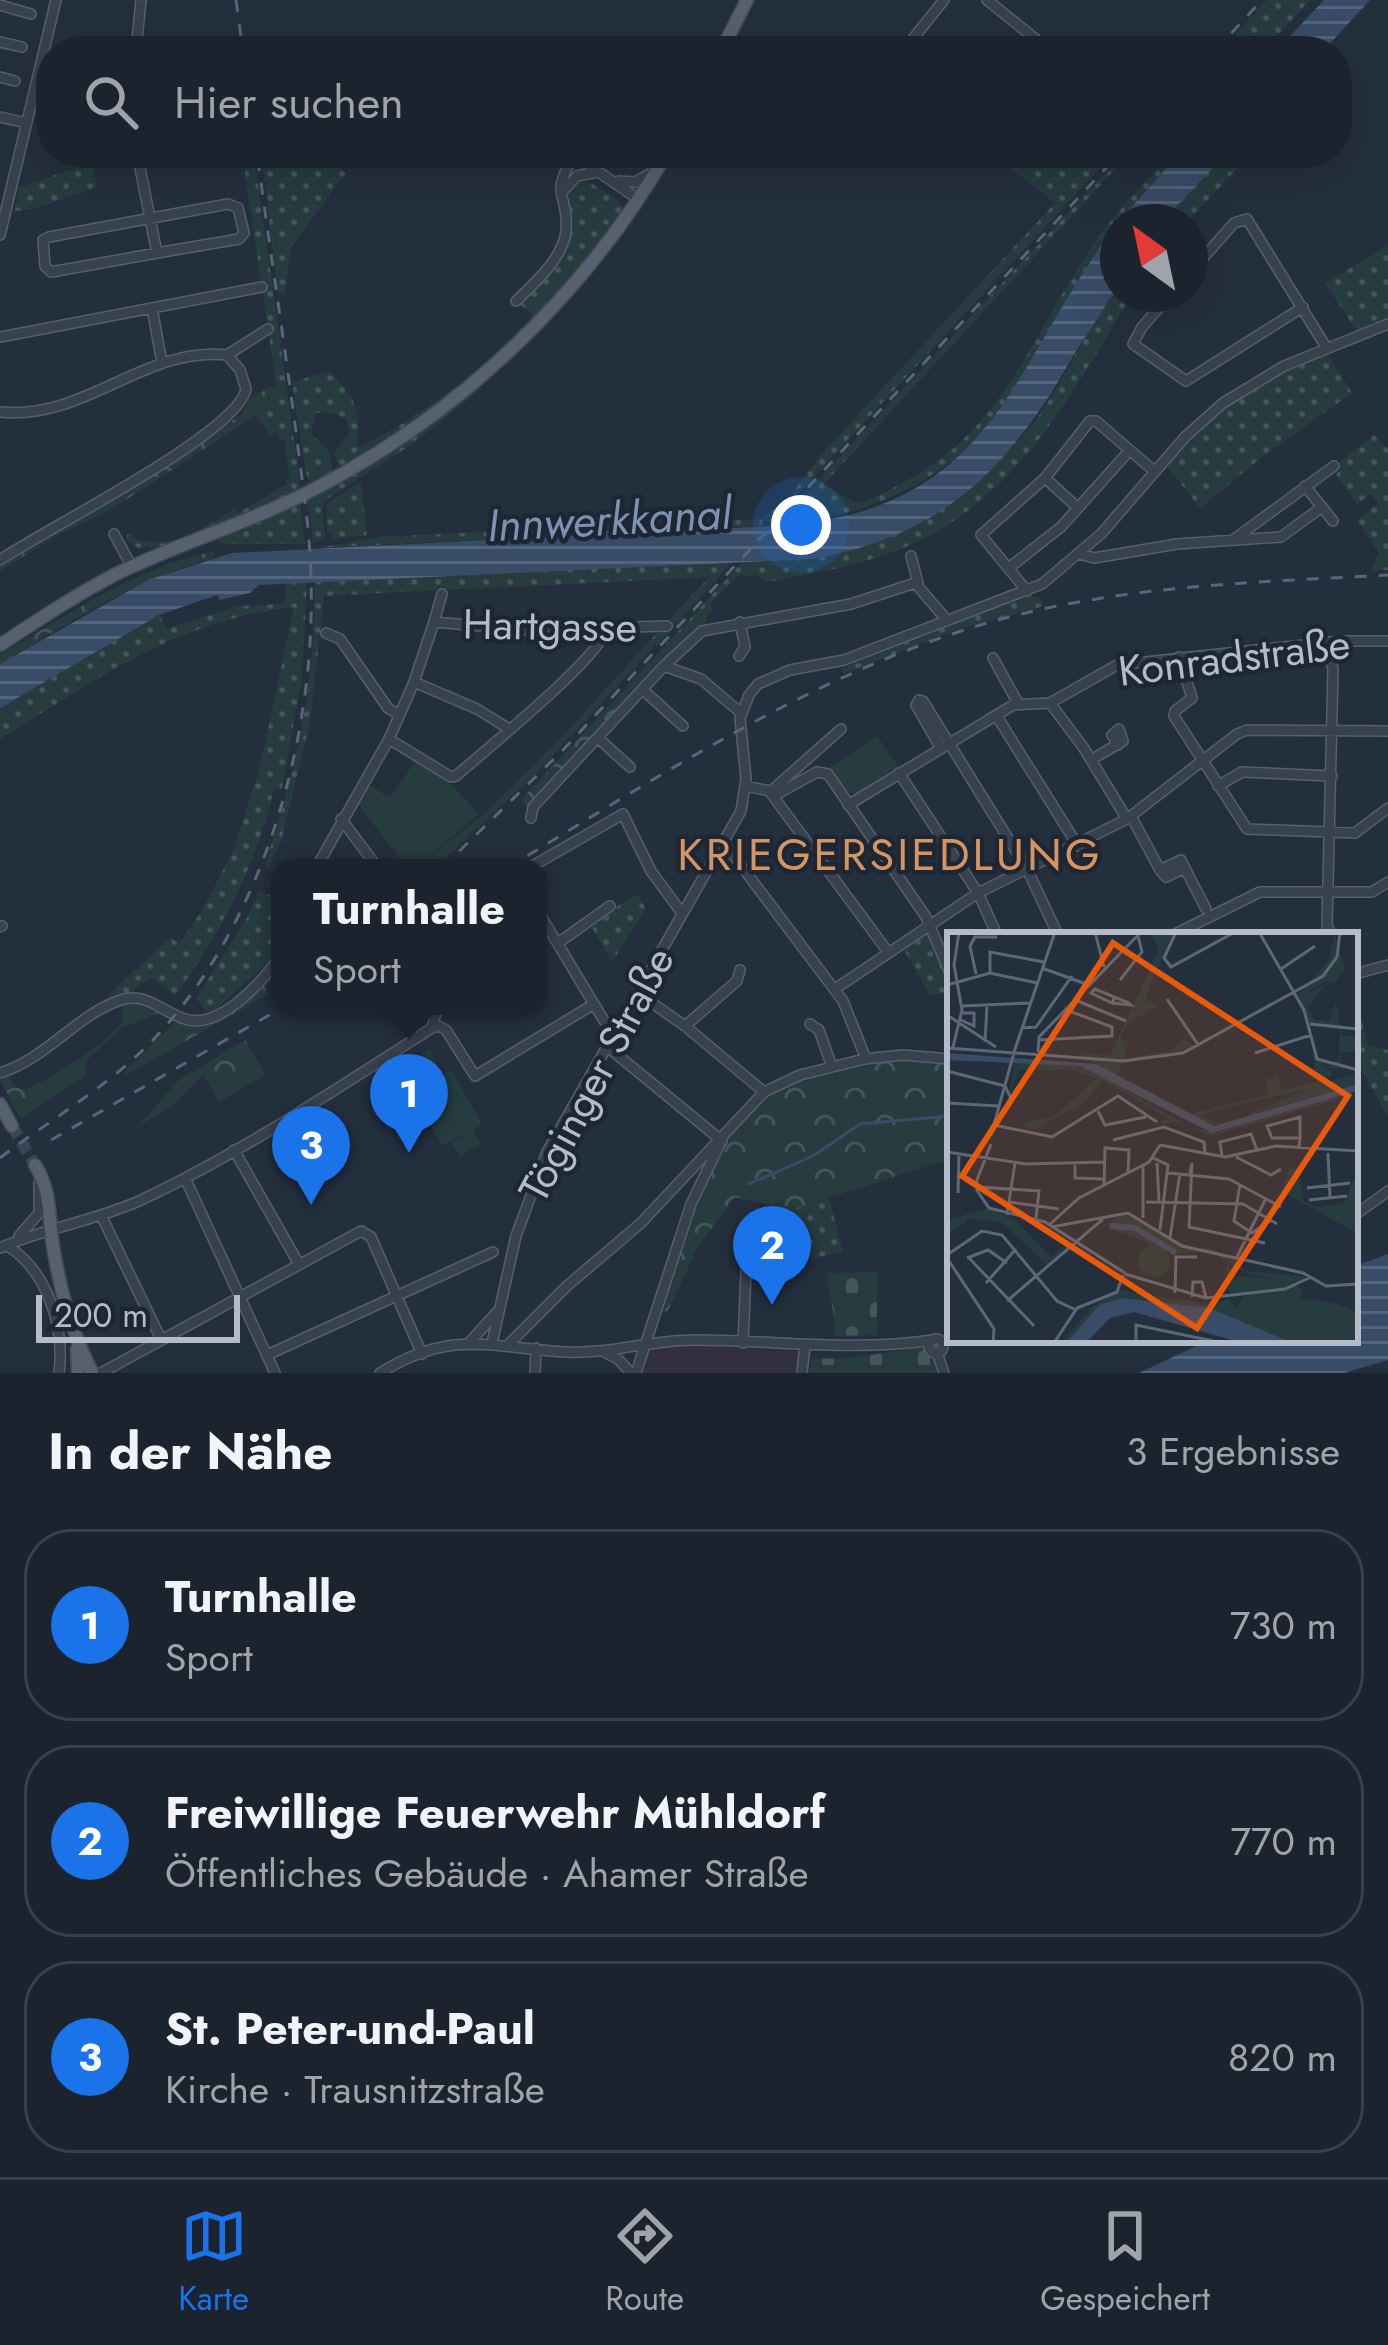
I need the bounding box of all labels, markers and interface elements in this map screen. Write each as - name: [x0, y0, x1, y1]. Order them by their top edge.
- search box: [36, 36, 1352, 168]
- icon: search: [78, 69, 144, 135]
- text: Hier suchen: [174, 70, 404, 135]
- north arrow: [1100, 204, 1208, 312]
- water label: Innwerkkanal: [486, 481, 734, 558]
- your location: [771, 495, 831, 555]
- street label: Hartgasse: [462, 593, 638, 658]
- street label: Konradstraße: [1115, 613, 1353, 702]
- district label: KRIEGERSIEDLUNG: [677, 822, 1103, 887]
- popup: [271, 859, 547, 1015]
- text: Turnhalle: [313, 876, 505, 941]
- inset map: [947, 932, 1358, 1343]
- street label: Töginger Straße: [504, 936, 689, 1213]
- text: Sport: [313, 941, 401, 998]
- pin: 1: [370, 1054, 448, 1153]
- pin: 3: [272, 1106, 350, 1205]
- pin: 2: [733, 1206, 811, 1305]
- scale bar: [36, 1289, 240, 1342]
- text: 200 m: [54, 1292, 148, 1339]
- text: In der Nähe: [48, 1414, 332, 1488]
- text: 3 Ergebnisse: [1126, 1423, 1340, 1480]
- text: Turnhalle: [165, 1564, 357, 1629]
- text: 1: [80, 1597, 100, 1654]
- text: 730 m: [1230, 1597, 1337, 1654]
- text: Sport: [165, 1629, 253, 1686]
- text: Freiwillige Feuerwehr Mühldorf: [165, 1780, 825, 1845]
- text: 2: [77, 1813, 103, 1870]
- text: 770 m: [1231, 1813, 1337, 1870]
- text: Öffentliches Gebäude · Ahamer Straße: [165, 1845, 809, 1902]
- text: St. Peter-und-Paul: [165, 1996, 535, 2061]
- text: 3: [78, 2029, 102, 2086]
- text: 820 m: [1228, 2029, 1337, 2086]
- text: Kirche · Trausnitzstraße: [165, 2061, 545, 2118]
- tab: Karte: [178, 2203, 249, 2322]
- tab: Route: [605, 2203, 684, 2322]
- tab: Gespeichert: [1040, 2203, 1210, 2322]

